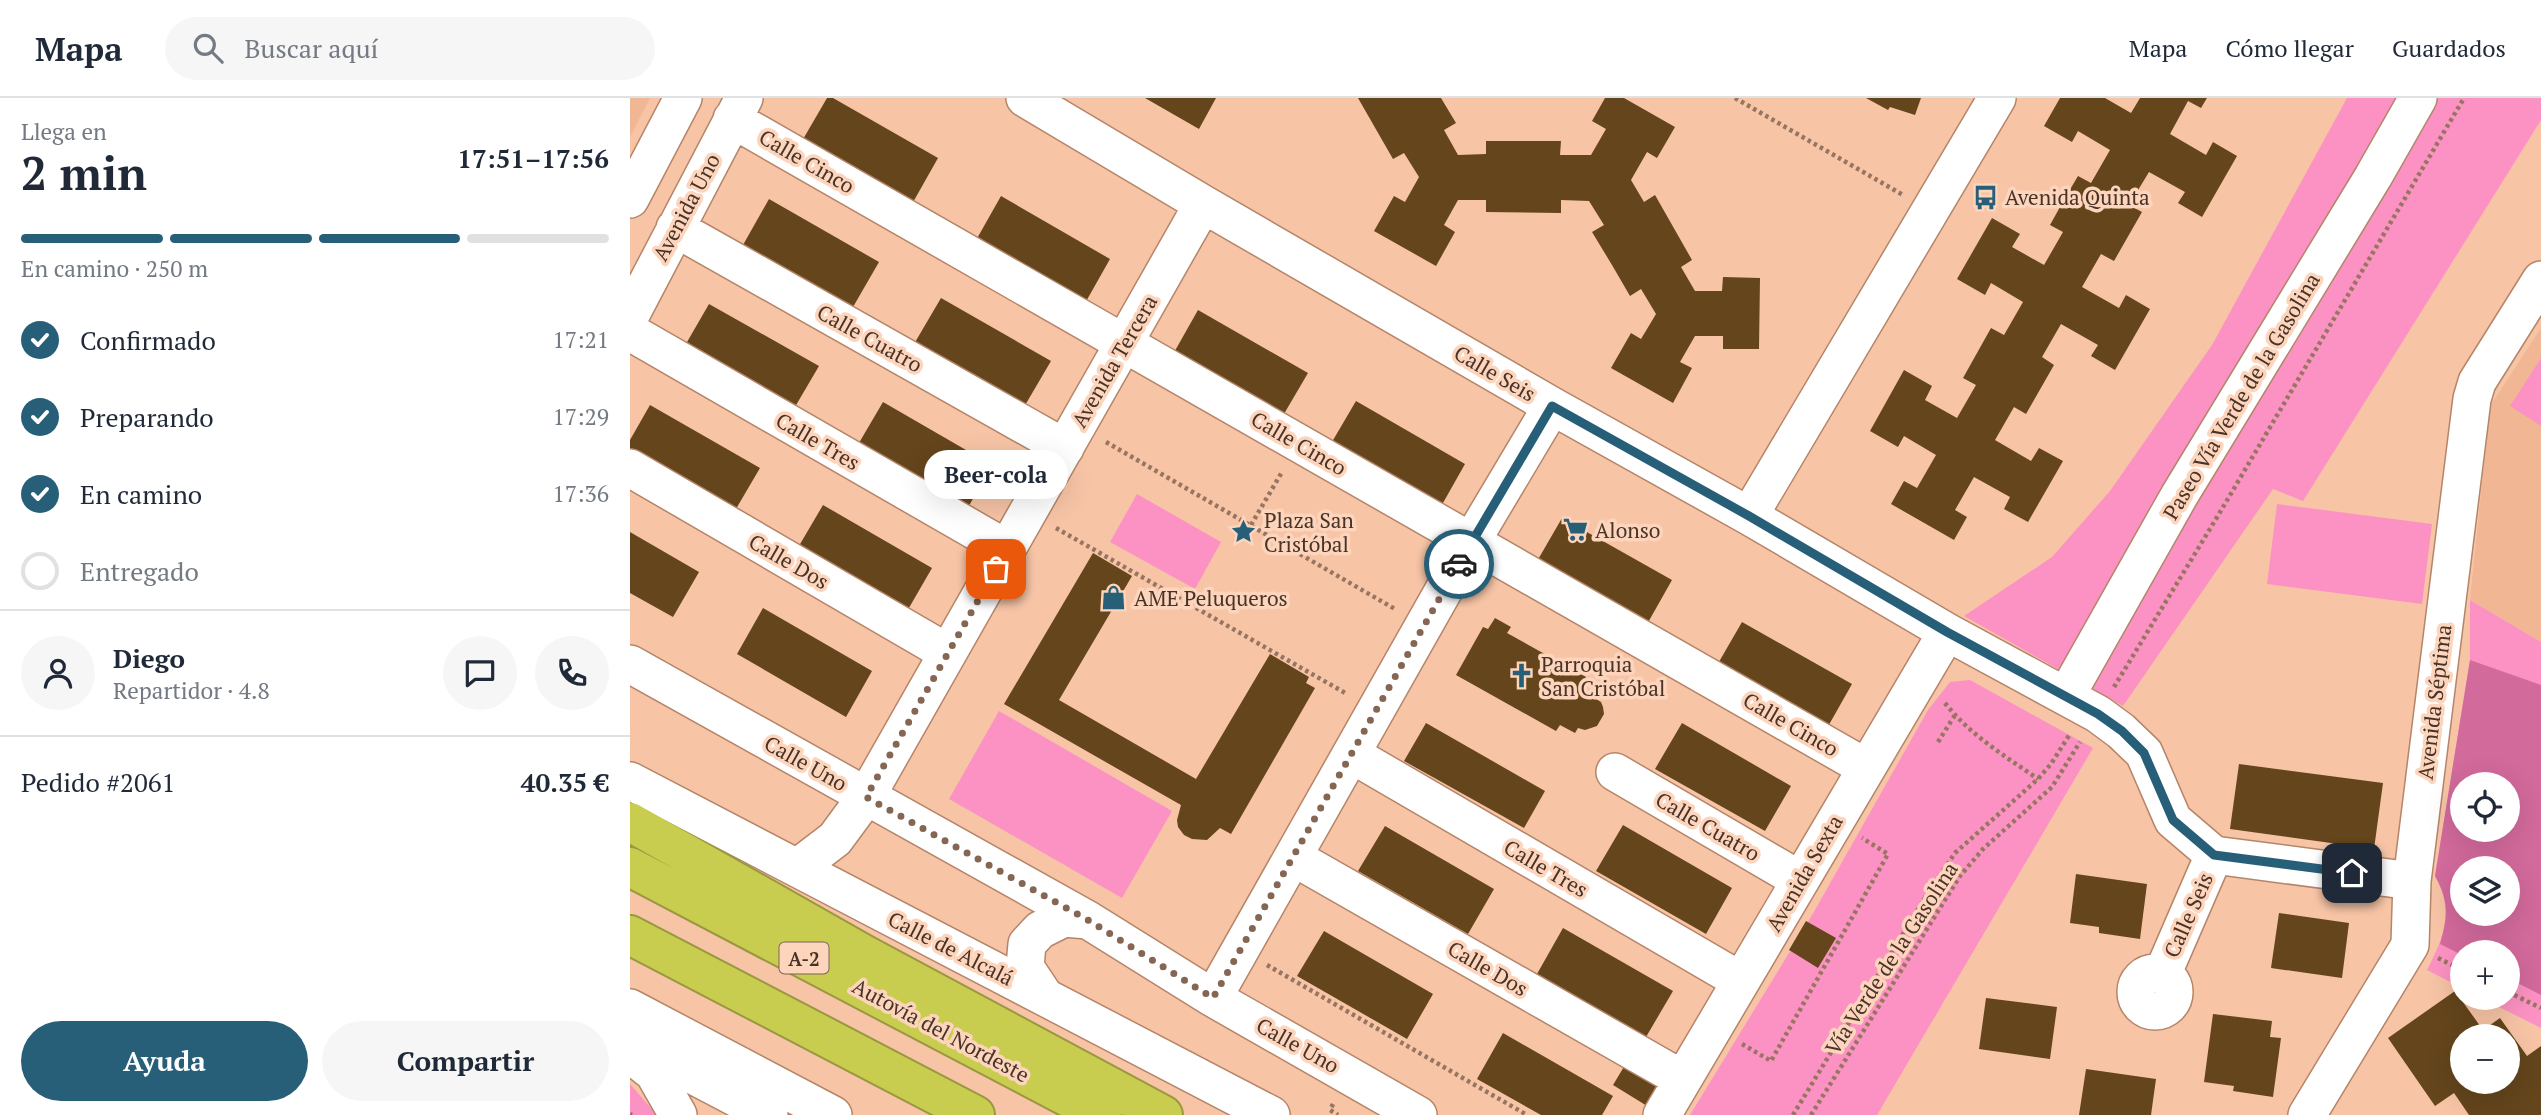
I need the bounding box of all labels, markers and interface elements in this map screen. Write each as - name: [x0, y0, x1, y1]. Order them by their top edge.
- search box: [165, 17, 655, 80]
- text: Mapa: [35, 27, 123, 70]
- icon: search: [189, 29, 227, 67]
- text: Buscar aquí: [245, 31, 378, 65]
- text: Mapa: [2129, 32, 2187, 64]
- text: Cómo llegar: [2225, 32, 2354, 64]
- text: Guardados: [2392, 32, 2506, 64]
- text: Llega en: [21, 116, 107, 147]
- street label: Calle Cinco: [754, 122, 860, 200]
- text: 17:51–17:56: [457, 141, 609, 175]
- text: 2 min: [21, 142, 147, 203]
- street label: Avenida Uno: [646, 148, 726, 266]
- bus stop icon: Avenida Quinta: [1971, 183, 1999, 211]
- place label: Avenida Quinta: [2005, 183, 2150, 211]
- text: En camino · 250 m: [21, 253, 208, 284]
- street label: Paseo Vía Verde de la Gasolina: [2156, 267, 2326, 525]
- street label: Avenida Tercera: [1065, 289, 1164, 432]
- street label: Calle Cuatro: [812, 298, 928, 378]
- icon: check: [21, 321, 59, 359]
- text: Confirmado: [80, 323, 216, 357]
- text: 17:21: [552, 324, 609, 355]
- street label: Calle Seis: [1449, 338, 1541, 408]
- icon: check: [21, 398, 59, 436]
- text: Preparando: [80, 400, 214, 434]
- text: 17:29: [552, 401, 609, 432]
- street label: Calle Cinco: [1246, 404, 1352, 482]
- street label: Calle Tres: [771, 406, 865, 476]
- callout: Beer-cola: [924, 450, 1068, 499]
- text: Beer-cola: [944, 459, 1048, 490]
- icon: check: [21, 475, 59, 513]
- text: En camino: [80, 477, 202, 511]
- text: 17:36: [552, 478, 609, 509]
- place label: Plaza San Cristóbal: [1264, 506, 1354, 558]
- supermarket icon: Alonso: [1561, 516, 1589, 544]
- place label: Alonso: [1595, 516, 1660, 544]
- place icon: Plaza San Cristóbal: [1230, 518, 1258, 546]
- street label: Calle Dos: [744, 527, 834, 595]
- courier: [1424, 529, 1494, 599]
- pin: [966, 539, 1026, 599]
- icon: car: [1440, 545, 1478, 583]
- icon: bag: [977, 550, 1015, 588]
- text: Entregado: [80, 554, 199, 588]
- shop icon: AME Peluqueros: [1100, 584, 1128, 612]
- place label: AME Peluqueros: [1134, 584, 1288, 612]
- street label: Avenida Séptima: [2411, 622, 2457, 781]
- button: person: [21, 636, 95, 710]
- button: chat: [443, 636, 517, 710]
- button: phone: [535, 636, 609, 710]
- text: Diego: [113, 641, 185, 675]
- place label: Parroquia San Cristóbal: [1541, 650, 1665, 702]
- church icon: Parroquia San Cristóbal: [1507, 662, 1535, 690]
- text: Repartidor · 4.8: [113, 675, 270, 706]
- street label: Calle Cinco: [1738, 685, 1844, 763]
- street label: Calle Uno: [760, 729, 852, 797]
- text: Pedido #2061: [21, 765, 175, 799]
- text: 40.35 €: [521, 765, 609, 799]
- map controls: [2450, 772, 2520, 1094]
- button: locate: [2450, 772, 2520, 842]
- street label: Calle Cuatro: [1651, 785, 1765, 867]
- street label: Avenida Sexta: [1759, 809, 1849, 937]
- street label: Calle Tres: [1499, 833, 1593, 903]
- pin: [2322, 843, 2382, 903]
- icon: home: [2333, 854, 2371, 892]
- street label: Vía Verde de la Gasolina: [1818, 856, 1964, 1060]
- button: layers: [2450, 856, 2520, 926]
- street label: Calle Seis: [2157, 868, 2219, 962]
- street label: Calle de Alcalá: [883, 904, 1019, 992]
- street label: Calle Dos: [1443, 934, 1533, 1002]
- button: +: [2450, 940, 2520, 1010]
- road number: A-2: [780, 943, 828, 974]
- street label: Autovía del Nordeste: [848, 972, 1034, 1088]
- street label: Calle Uno: [1252, 1011, 1344, 1079]
- button: Ayuda: [21, 1021, 308, 1101]
- button: Compartir: [322, 1021, 609, 1101]
- button: −: [2450, 1024, 2520, 1094]

